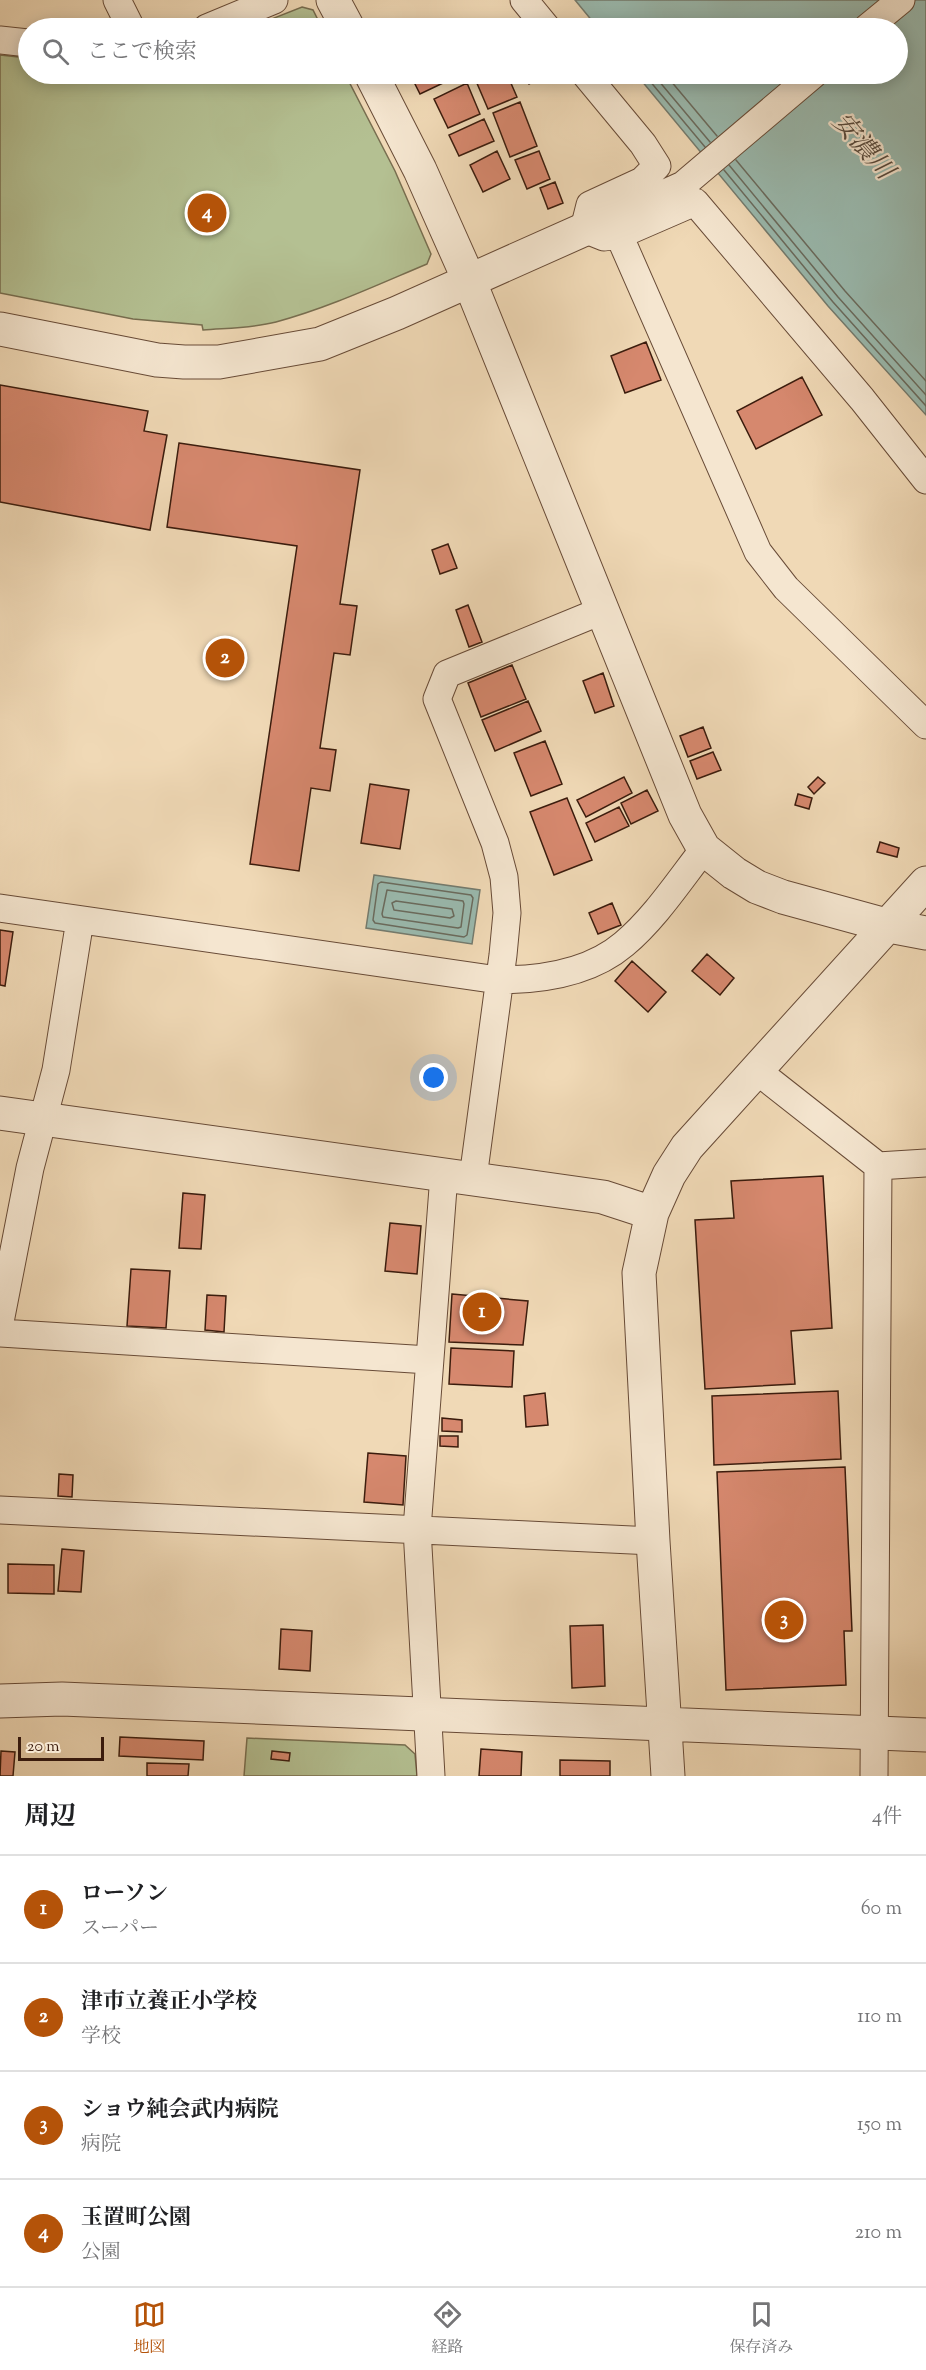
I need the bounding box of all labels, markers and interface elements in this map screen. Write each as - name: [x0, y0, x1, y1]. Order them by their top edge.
- search box: [18, 18, 908, 84]
- icon: search: [39, 35, 72, 68]
- text: ここで検索: [87, 37, 197, 69]
- water label: 安濃川: [822, 105, 904, 191]
- pin: 4: [188, 190, 226, 236]
- pin: 2: [206, 636, 244, 680]
- your location: [419, 1063, 448, 1092]
- pin: 1: [462, 1290, 502, 1334]
- pin: 3: [764, 1598, 804, 1642]
- scale bar: [18, 1734, 104, 1762]
- text: 20 m: [27, 1736, 60, 1759]
- text: 周辺: [24, 1799, 76, 1836]
- text: 4件: [872, 1803, 902, 1832]
- text: ローソン: [81, 1879, 168, 1911]
- text: 1: [40, 1895, 47, 1924]
- text: 60 m: [861, 1895, 902, 1924]
- text: スーパー: [81, 1915, 159, 1944]
- text: 津市立養正小学校: [81, 1987, 257, 2019]
- text: 2: [39, 2003, 48, 2032]
- text: 110 m: [857, 2003, 902, 2032]
- text: 学校: [81, 2023, 121, 2052]
- text: ショウ純会武内病院: [81, 2095, 279, 2127]
- text: 3: [39, 2111, 48, 2140]
- text: 150 m: [857, 2111, 902, 2140]
- text: 病院: [81, 2131, 121, 2160]
- text: 玉置町公園: [81, 2203, 191, 2235]
- text: 4: [38, 2219, 49, 2248]
- text: 210 m: [855, 2219, 902, 2248]
- text: 公園: [81, 2239, 121, 2268]
- tab: 地図: [133, 2298, 166, 2360]
- tab: 経路: [431, 2298, 464, 2360]
- tab: 保存済み: [729, 2298, 793, 2360]

